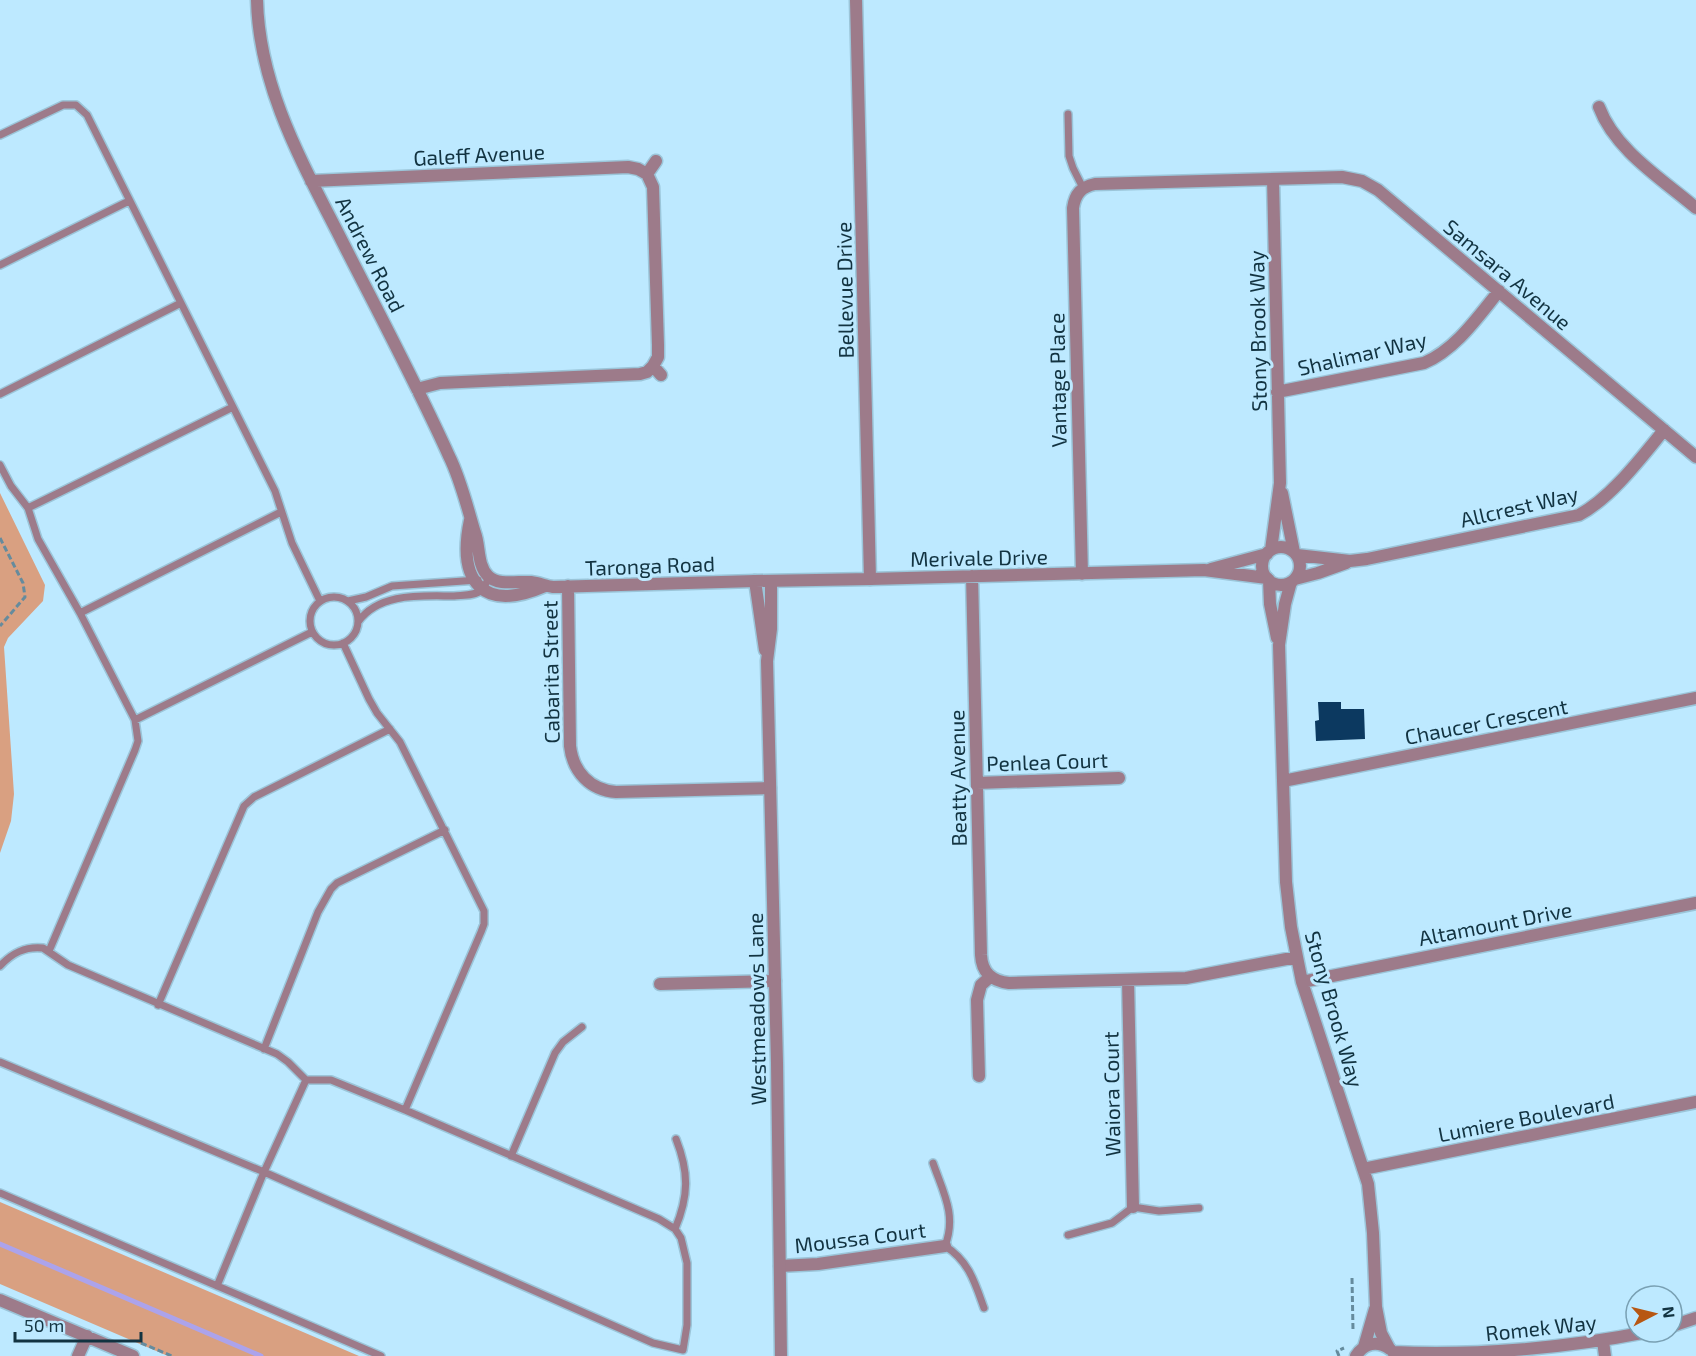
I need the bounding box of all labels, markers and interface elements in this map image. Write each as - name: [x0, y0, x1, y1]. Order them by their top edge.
- street label: Galeff Avenue: [413, 138, 545, 170]
- street label: Andrew Road: [331, 192, 411, 316]
- street label: Samsara Avenue: [1439, 214, 1577, 334]
- street label: Bellevue Drive: [830, 221, 858, 359]
- street label: Stony Brook Way: [1243, 250, 1271, 412]
- street label: Vantage Place: [1043, 312, 1071, 448]
- street label: Shalimar Way: [1295, 326, 1429, 380]
- street label: Allcrest Way: [1457, 480, 1581, 532]
- street label: Merivale Drive: [910, 543, 1048, 571]
- street label: Taronga Road: [584, 550, 716, 580]
- street label: Cabarita Street: [536, 600, 564, 744]
- street label: Chaucer Crescent: [1402, 693, 1570, 749]
- street label: Beatty Avenue: [943, 709, 971, 847]
- street label: Penlea Court: [986, 746, 1108, 776]
- street label: Altamount Drive: [1416, 896, 1574, 950]
- street label: Westmeadows Lane: [742, 912, 770, 1106]
- street label: Stony Brook Way: [1301, 928, 1369, 1090]
- street label: Waiora Court: [1097, 1031, 1125, 1157]
- street label: Lumiere Boulevard: [1436, 1088, 1616, 1146]
- street label: Moussa Court: [793, 1217, 927, 1257]
- north arrow: [1624, 1284, 1684, 1344]
- scale bar: [15, 1305, 141, 1343]
- text: N: [1659, 1305, 1680, 1319]
- street label: Romek Way: [1484, 1309, 1598, 1345]
- text: 50 m: [24, 1314, 64, 1336]

